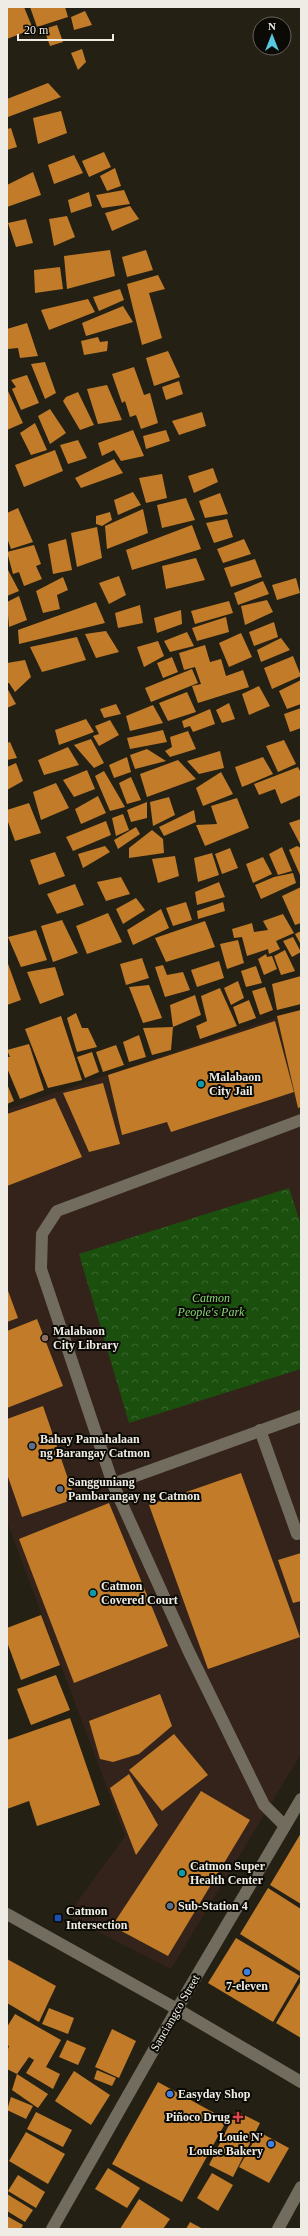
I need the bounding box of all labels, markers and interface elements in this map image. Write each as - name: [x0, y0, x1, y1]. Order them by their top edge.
- scale bar: [18, 16, 113, 42]
- north arrow: [252, 16, 292, 56]
- text: N: [268, 20, 276, 32]
- text: 20 m: [24, 23, 49, 37]
- place label: Malabaon City Jail: [209, 1070, 261, 1098]
- marker: Malabaon City Jail: [196, 1079, 206, 1089]
- park label: Catmon People's Park: [177, 1291, 245, 1319]
- place label: Malabaon City Library: [53, 1324, 119, 1352]
- marker: Malabaon City Library: [40, 1333, 50, 1343]
- place label: Bahay Pamahalaan ng Barangay Catmon: [40, 1432, 150, 1460]
- marker: Bahay Pamahalaan ng Barangay Catmon: [27, 1441, 37, 1451]
- place label: Sangguniang Pambarangay ng Catmon: [68, 1475, 200, 1503]
- marker: Sangguniang Pambarangay ng Catmon: [55, 1484, 65, 1494]
- place label: Catmon Covered Court: [101, 1579, 178, 1607]
- marker: Catmon Covered Court: [88, 1588, 98, 1598]
- place label: Catmon Super Health Center: [190, 1859, 266, 1887]
- marker: Catmon Super Health Center: [177, 1868, 187, 1878]
- place label: Sub-Station 4: [178, 1899, 248, 1913]
- marker: Sub-Station 4: [165, 1901, 175, 1911]
- place label: Catmon Intersection: [66, 1904, 128, 1932]
- marker: Catmon Intersection: [53, 1913, 63, 1923]
- marker: 7-eleven: [242, 1967, 252, 1977]
- street label: Sanciangco Street: [147, 1972, 203, 2054]
- place label: 7-eleven: [226, 1979, 268, 1993]
- place label: Easyday Shop: [178, 2087, 251, 2101]
- marker: Easyday Shop: [165, 2089, 175, 2099]
- place label: Piñoco Drug: [166, 2110, 230, 2124]
- marker: Piñoco Drug: [233, 2112, 243, 2122]
- place label: Louie N' Louise Bakery: [189, 2130, 263, 2158]
- marker: Louie N' Louise Bakery: [266, 2139, 276, 2149]

